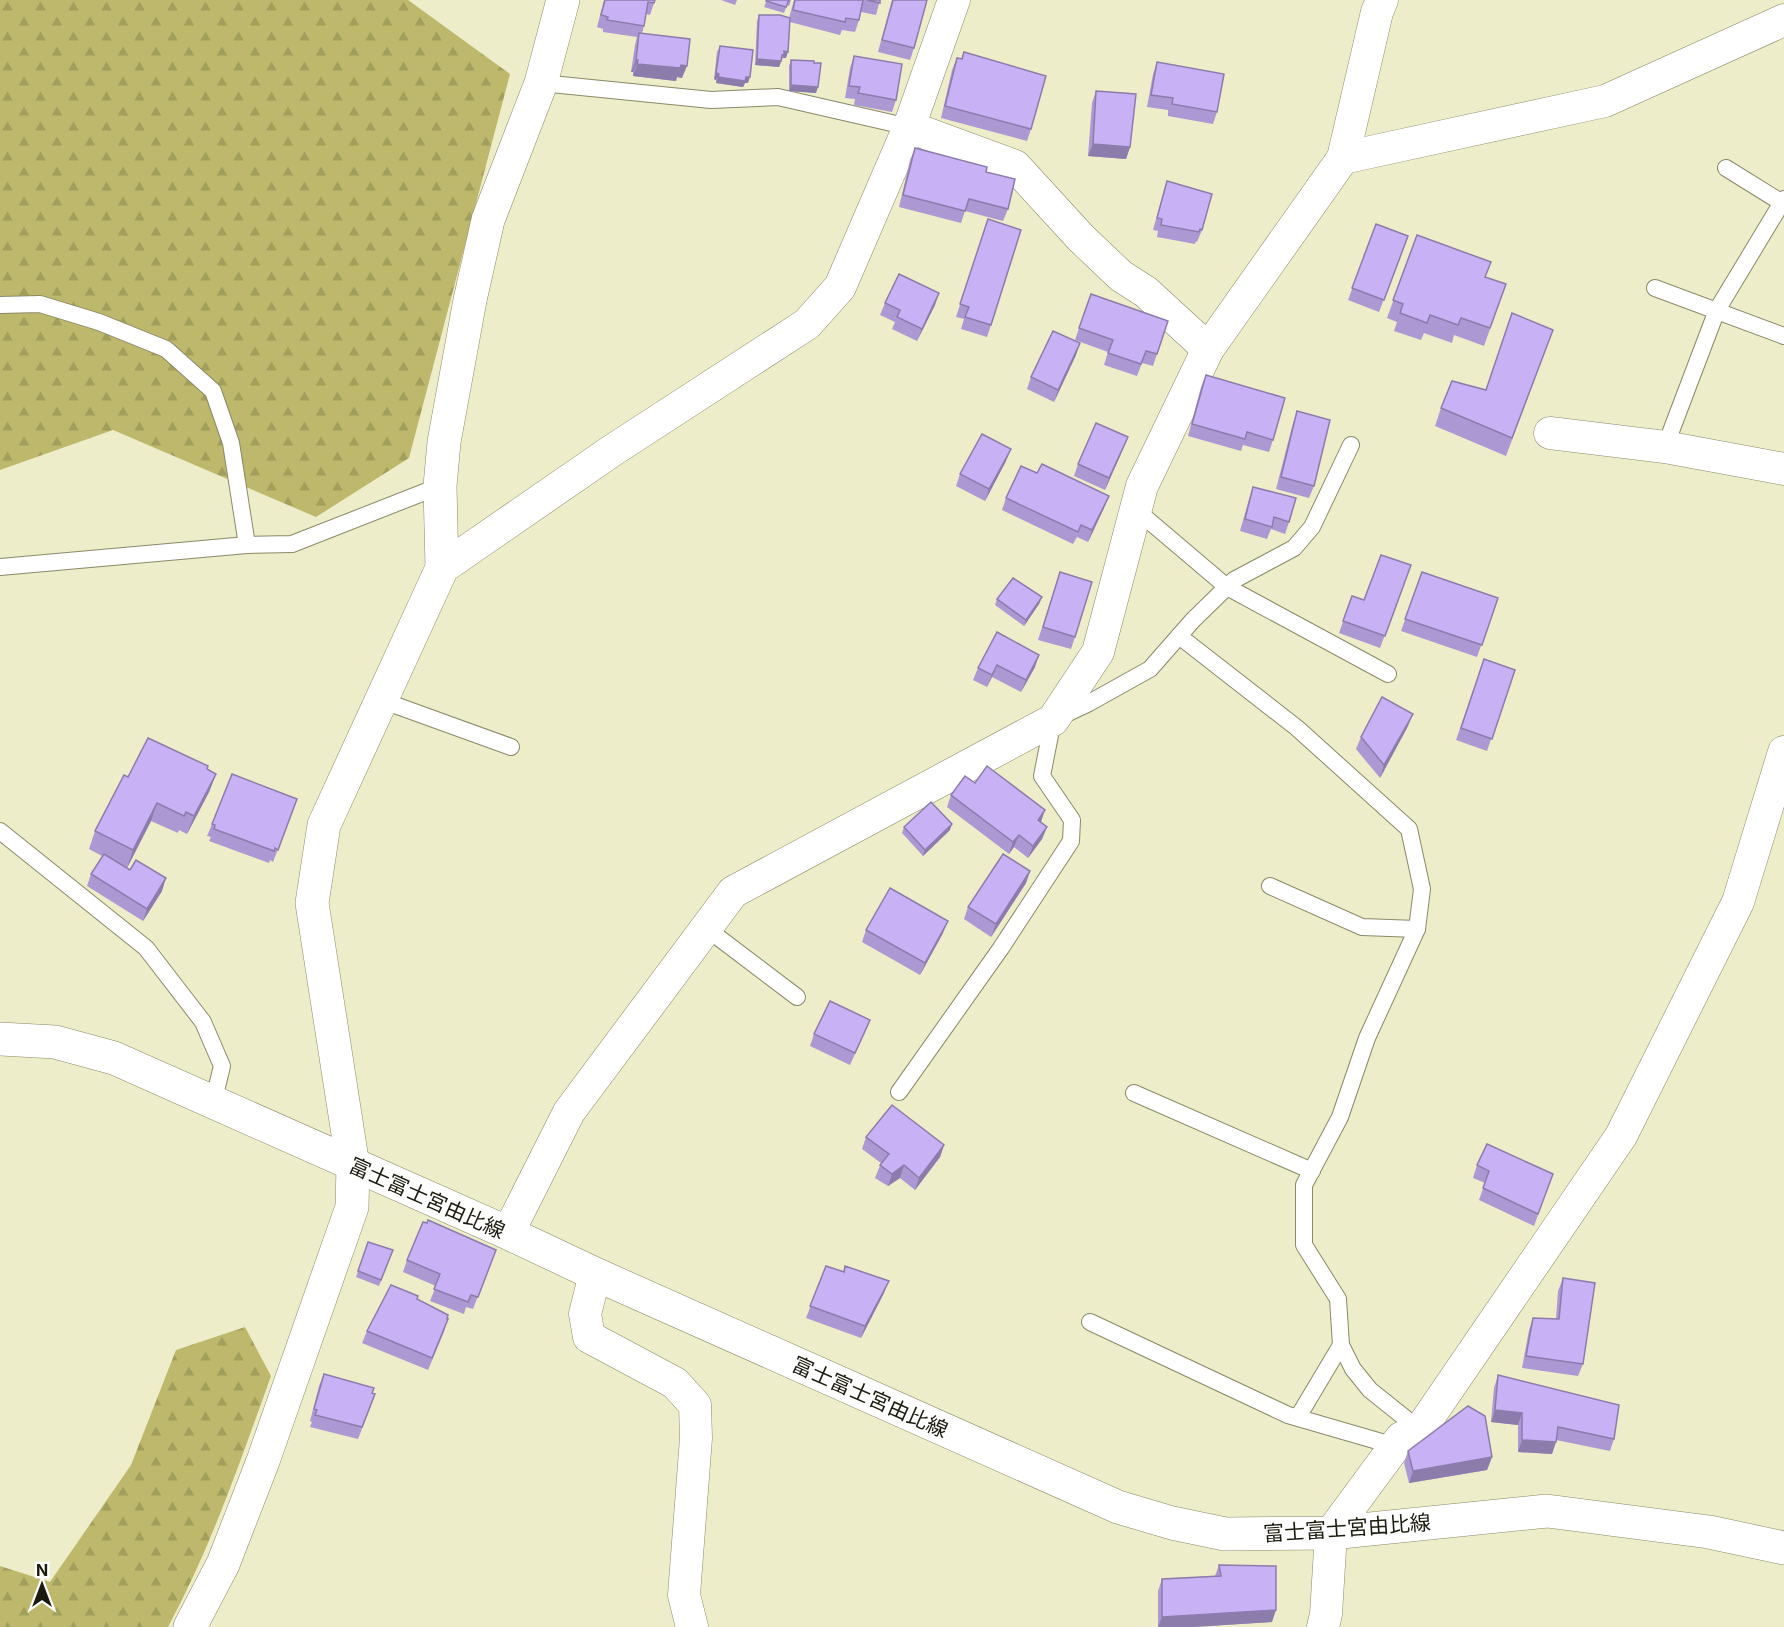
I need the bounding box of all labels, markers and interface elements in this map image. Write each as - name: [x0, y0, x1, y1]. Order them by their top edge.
- street label: 富士富士宮由比線: [345, 1152, 509, 1244]
- street label: 富士富士宮由比線: [788, 1351, 952, 1443]
- street label: 富士富士宮由比線: [1262, 1510, 1432, 1546]
- north arrow: [12, 1555, 72, 1615]
- text: N: [36, 1560, 48, 1580]

